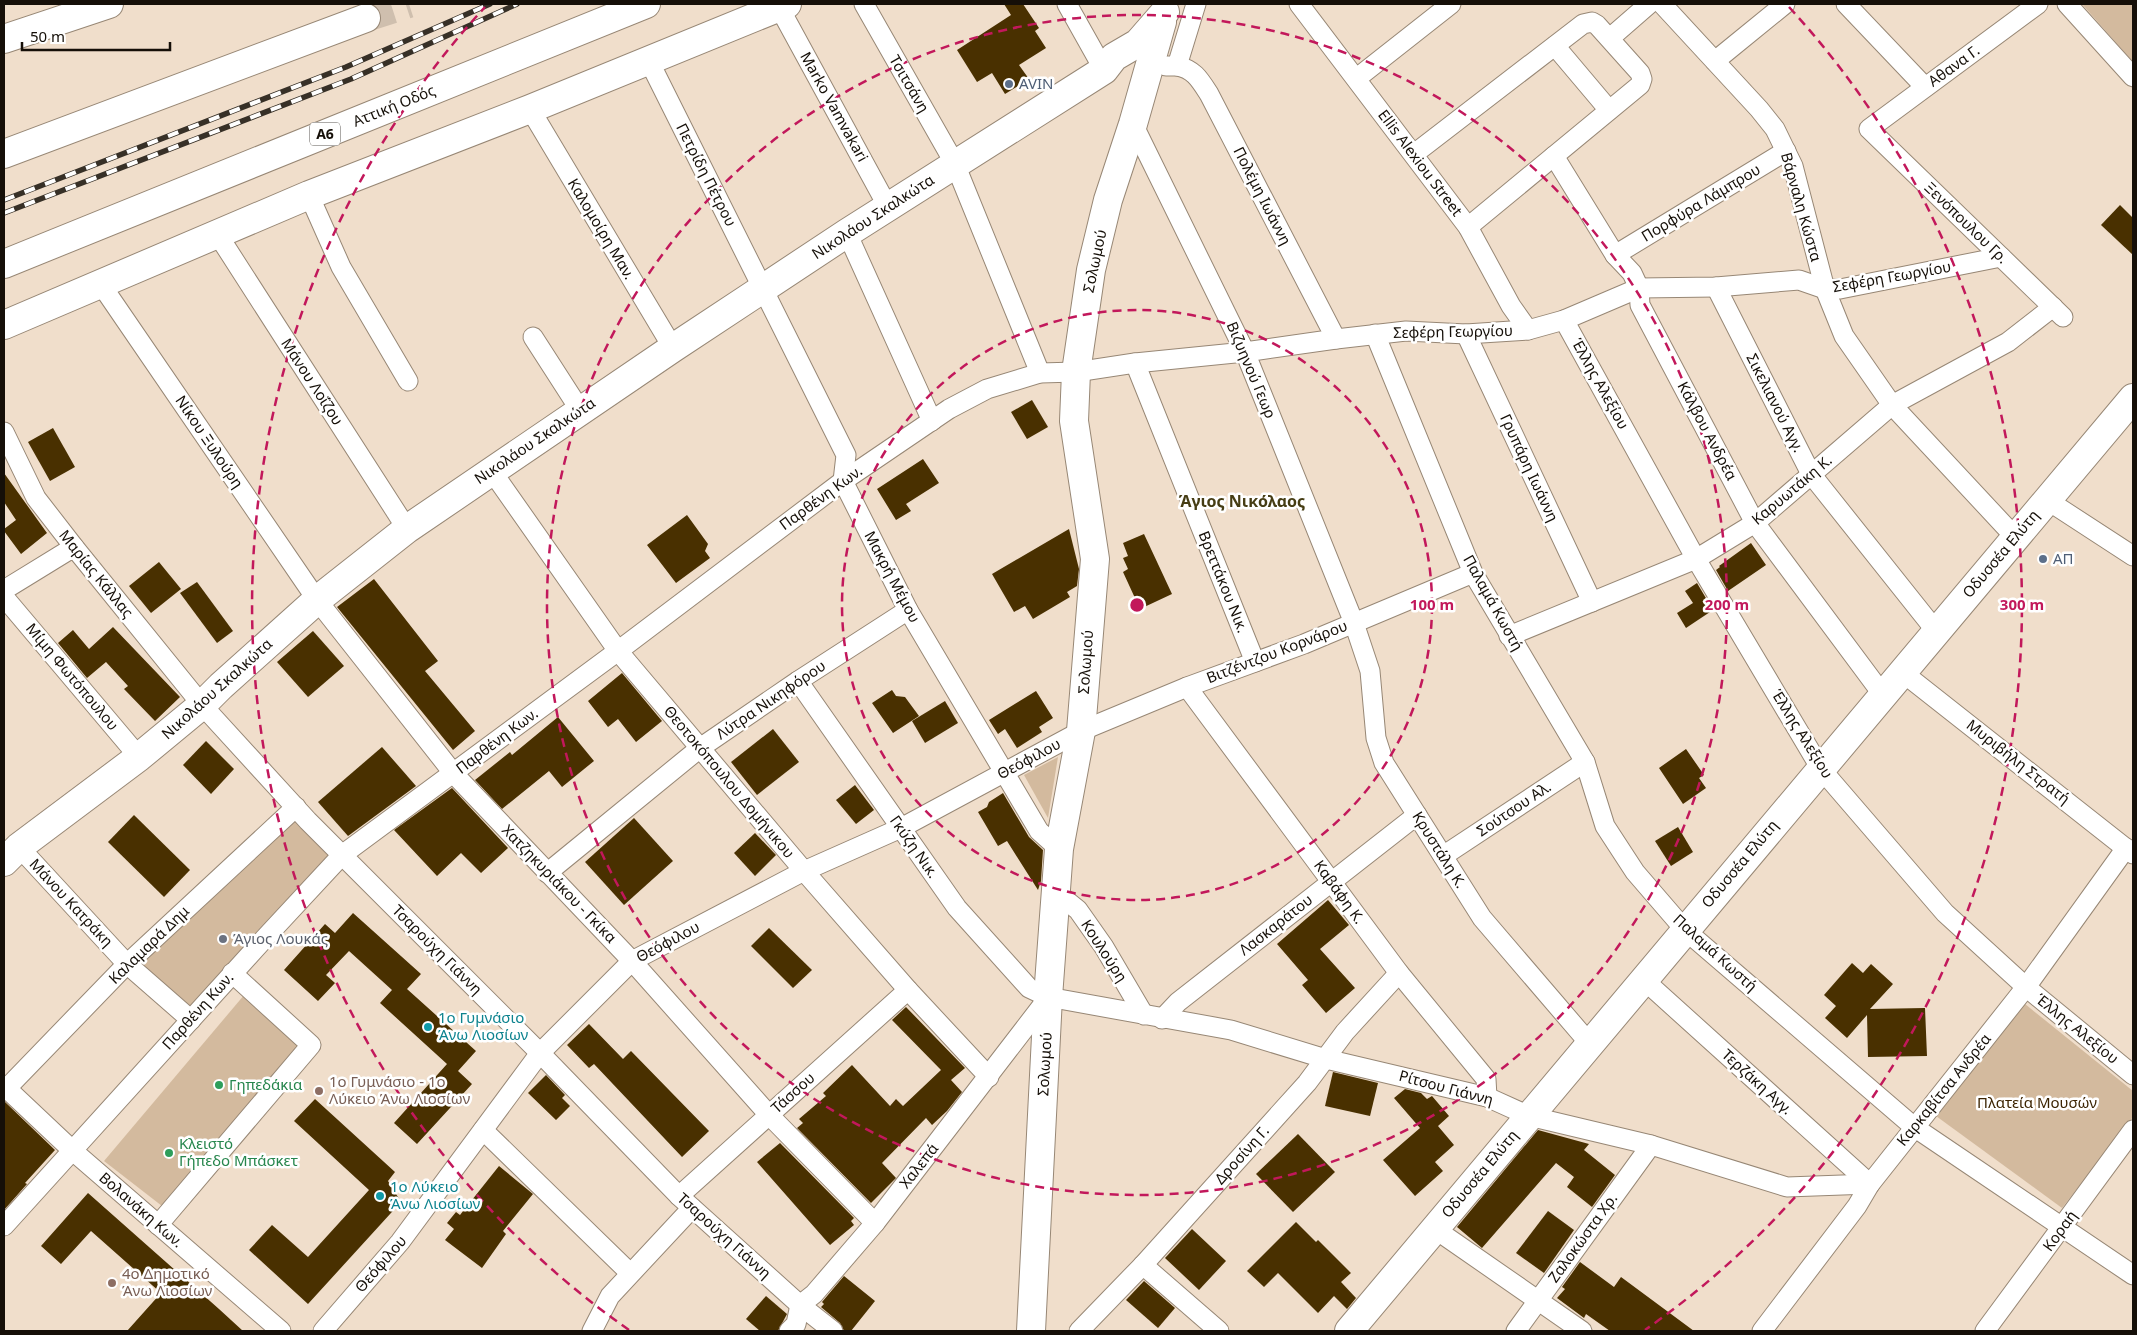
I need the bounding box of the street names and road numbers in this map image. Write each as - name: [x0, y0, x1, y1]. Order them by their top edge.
- street label: Αθανα Γ.: [1924, 40, 1983, 91]
- street label: Marko Vamvakari: [796, 48, 873, 165]
- street label: Τσιτσάνη: [885, 51, 934, 116]
- street label: Αττική Οδός: [349, 79, 438, 131]
- street label: Ellis Alexiou Street: [1374, 105, 1468, 220]
- street label: Πετρίδη Πέτρου: [672, 120, 742, 230]
- road number: Α6: [310, 122, 340, 146]
- street label: Πολέμη Ιωάννη: [1229, 143, 1296, 248]
- street label: Βάρναλη Κώστα: [1777, 150, 1827, 264]
- street label: Πορφύρα Λάμπρου: [1637, 159, 1764, 246]
- street label: Νικολάου Σκαλκώτα: [808, 169, 938, 263]
- street label: Καλομοίρη Μαν.: [564, 174, 640, 283]
- street label: Ξενόπουλου Γρ.: [1920, 177, 2013, 268]
- street label: Σολωμού: [1078, 227, 1110, 294]
- street label: Σεφέρη Γεωργίου: [1831, 256, 1953, 296]
- street label: Βιζυηνού Γεωρ: [1223, 318, 1281, 421]
- street label: Σεφέρη Γεωργίου: [1393, 320, 1513, 342]
- street label: Μάνου Λοΐζου: [277, 334, 348, 429]
- street label: Έλλης Αλεξίου: [1568, 334, 1634, 433]
- street label: Σικελιανού Αγγ.: [1742, 350, 1809, 455]
- street label: Κάλβου Ανδρέα: [1674, 378, 1743, 484]
- street label: Νίκου Ξυλούρη: [171, 391, 248, 492]
- street label: Νικολάου Σκαλκώτα: [470, 392, 599, 488]
- street label: Γρυπάρη Ιωάννη: [1496, 411, 1564, 525]
- street label: Καρυωτάκη Κ.: [1747, 450, 1836, 529]
- street label: Παρθένη Κων.: [775, 460, 866, 534]
- street label: Οδυσσέα Ελύτη: [1958, 505, 2043, 601]
- street label: Μαρίας Κάλλας: [55, 525, 138, 621]
- street label: Μακρή Μέμου: [860, 527, 925, 626]
- street label: Βρεττάκου Νικ.: [1194, 528, 1253, 635]
- street label: Παλαμά Κωστή: [1459, 551, 1528, 654]
- street label: Βιτζέντζου Κορνάρου: [1203, 615, 1350, 687]
- street label: Μίμη Φωτόπουλου: [22, 618, 124, 734]
- street label: Σολωμού: [1073, 629, 1097, 695]
- street label: Νικολάου Σκαλκώτα: [157, 633, 276, 743]
- street label: Λύτρα Νικηφόρου: [712, 655, 829, 743]
- street label: Έλλης Αλεξίου: [1768, 685, 1838, 782]
- street label: Θεοτοκόπουλου Δομήνικου: [660, 701, 800, 862]
- street label: Παρθένη Κων.: [451, 703, 542, 778]
- street label: Μυριβήλη Στρατή: [1963, 714, 2075, 808]
- street label: Θεόφιλου: [993, 733, 1064, 783]
- street label: Σούτσου Αλ.: [1472, 776, 1554, 840]
- street label: Κρυστάλη Κ.: [1408, 807, 1471, 892]
- street label: Γκύζη Νικ.: [886, 811, 944, 882]
- street label: Οδυσσέα Ελύτη: [1697, 815, 1782, 911]
- street label: Χατζηκυριάκου - Γκίκα: [498, 820, 622, 947]
- street label: Μάνου Κατράκη: [26, 854, 118, 951]
- street label: Καβάφη Κ.: [1310, 856, 1370, 927]
- street label: Λασκαράτου: [1234, 889, 1316, 959]
- street label: Καλαμαρά Δημ: [104, 900, 193, 988]
- street label: Τσαρούχη Γιάννη: [388, 900, 487, 999]
- street label: Παλαμά Κωστή: [1669, 909, 1762, 995]
- street label: Κουλούρη: [1077, 915, 1132, 986]
- street label: Θεόφιλου: [632, 916, 703, 966]
- street label: Παρθένη Κων.: [157, 967, 237, 1053]
- street label: Έλλης Αλεξίου: [2032, 989, 2123, 1068]
- street label: Καρκαβίτσα Ανδρέα: [1892, 1028, 1995, 1150]
- street label: Σολωμού: [1032, 1031, 1056, 1097]
- street label: Τερζάκη Αγγ.: [1718, 1044, 1797, 1118]
- street label: Ρίτσου Γιάννη: [1397, 1065, 1496, 1109]
- street label: Τάσσου: [766, 1067, 818, 1117]
- street label: Δροσίνη Γ.: [1210, 1121, 1273, 1188]
- street label: Οδυσσέα Ελύτη: [1437, 1125, 1522, 1221]
- street label: Χαλεπά: [894, 1138, 942, 1192]
- street label: Βολανάκη Κων.: [95, 1167, 188, 1251]
- street label: Τσαρούχη Γιάννη: [674, 1188, 776, 1283]
- street label: Ζαλοκώστα Χρ.: [1543, 1189, 1621, 1286]
- street label: Κοραή: [2038, 1206, 2081, 1255]
- street label: Θεόφιλου: [350, 1231, 411, 1296]

